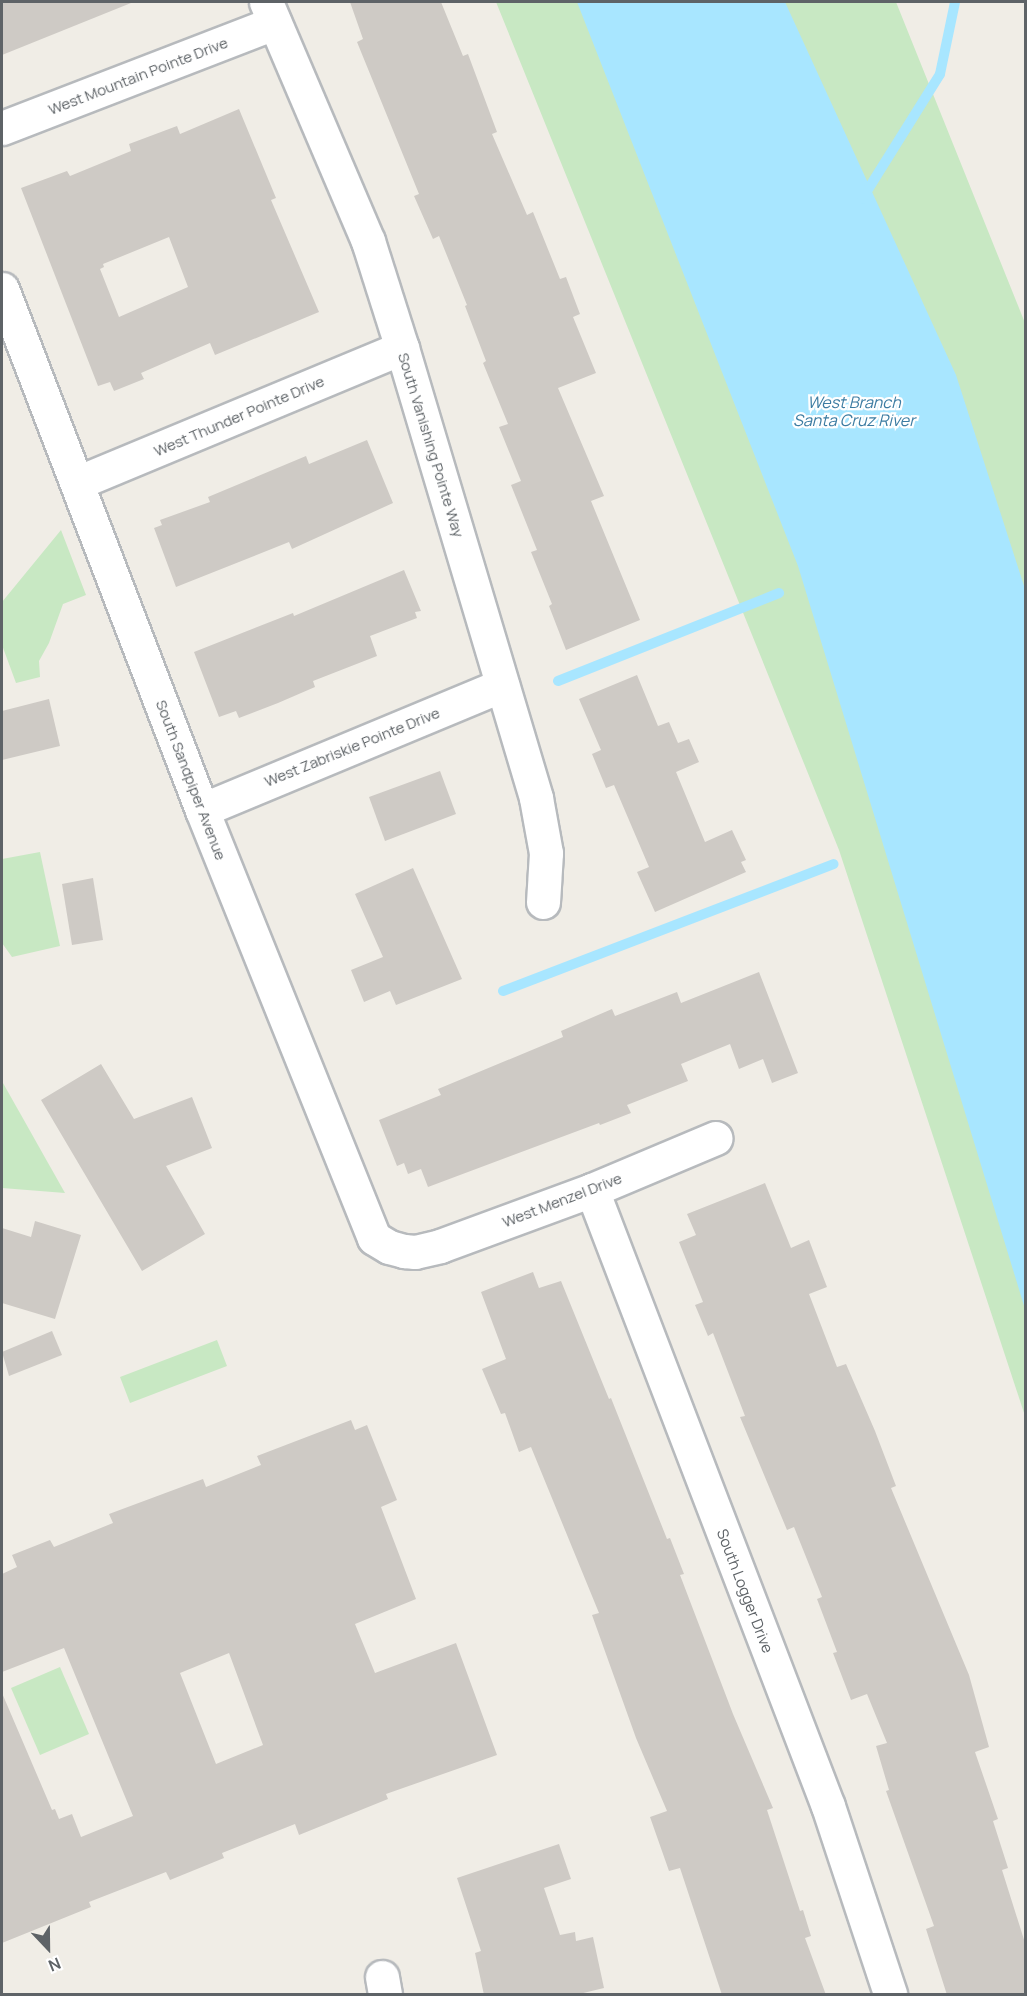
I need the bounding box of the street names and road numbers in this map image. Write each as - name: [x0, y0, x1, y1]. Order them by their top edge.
- street label: West Mountain Pointe Drive: [46, 33, 230, 119]
- street label: South Vanishing Pointe Way: [394, 351, 468, 539]
- street label: West Thunder Pointe Drive: [151, 372, 327, 460]
- street label: South Sandpiper Avenue: [152, 697, 230, 863]
- street label: West Zabriskie Pointe Drive: [262, 704, 442, 790]
- street label: West Menzel Drive: [500, 1169, 624, 1231]
- street label: South Logger Drive: [713, 1526, 777, 1656]

